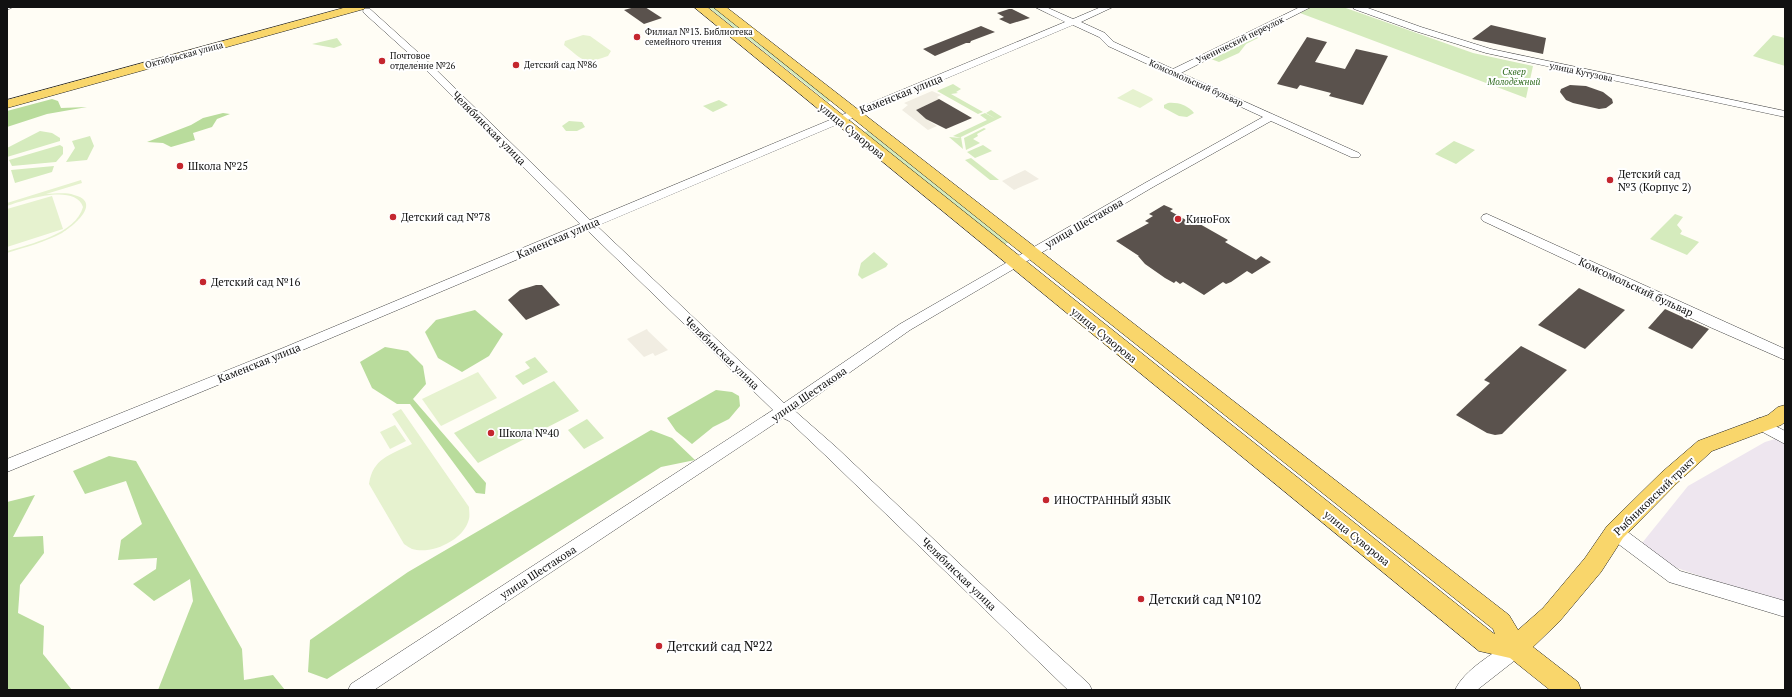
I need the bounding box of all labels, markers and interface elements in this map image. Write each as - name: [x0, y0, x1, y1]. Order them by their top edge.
- street label: Ученический переулок: [1194, 13, 1286, 67]
- place label: Филиал №13. Библиотека семейного чтения: [645, 26, 753, 48]
- marker: Филиал №13. Библиотека семейного чтения: [632, 32, 642, 42]
- street label: Октябрьская улица: [144, 39, 225, 71]
- place label: Почтовое отделение №26: [390, 50, 456, 72]
- marker: Почтовое отделение №26: [377, 56, 387, 66]
- street label: Комсомольский бульвар: [1147, 57, 1245, 109]
- place label: Детский сад №86: [524, 59, 597, 71]
- street label: улица Кутузова: [1547, 59, 1614, 85]
- marker: Детский сад №86: [511, 60, 521, 70]
- park label: Сквер Молодёжный: [1487, 66, 1541, 88]
- street label: Каменская улица: [857, 71, 945, 117]
- street label: Челябинская улица: [449, 88, 529, 168]
- street label: улица Суворова: [815, 99, 888, 162]
- place label: Школа №25: [188, 159, 248, 173]
- marker: Школа №25: [175, 161, 185, 171]
- place label: Детский сад №3 (Корпус 2): [1618, 167, 1692, 194]
- marker: Детский сад №3 (Корпус 2): [1605, 175, 1615, 185]
- street label: улица Шестакова: [1042, 195, 1126, 252]
- place label: Детский сад №78: [401, 210, 490, 224]
- marker: Детский сад №78: [388, 212, 398, 222]
- place label: КиноFox: [1186, 212, 1231, 226]
- street label: Каменская улица: [515, 214, 602, 262]
- marker: КиноFox: [1173, 214, 1183, 224]
- street label: Комсомольский бульвар: [1577, 254, 1695, 320]
- place label: Детский сад №16: [211, 275, 300, 289]
- marker: Детский сад №16: [198, 277, 208, 287]
- street label: улица Суворова: [1067, 303, 1140, 366]
- street label: Челябинская улица: [682, 314, 763, 393]
- street label: Каменская улица: [215, 340, 303, 386]
- street label: улица Шестакова: [768, 363, 850, 425]
- place label: Школа №40: [499, 426, 559, 440]
- marker: Школа №40: [486, 428, 496, 438]
- street label: Рыбниковский тракт: [1611, 453, 1698, 538]
- place label: ИНОСТРАННЫЙ ЯЗЫК: [1054, 493, 1172, 507]
- marker: ИНОСТРАННЫЙ ЯЗЫК: [1041, 495, 1051, 505]
- street label: улица Суворова: [1320, 506, 1393, 569]
- street label: Челябинская улица: [919, 535, 1000, 614]
- street label: улица Шестакова: [496, 542, 579, 602]
- place label: Детский сад №102: [1149, 590, 1262, 608]
- marker: Детский сад №102: [1136, 594, 1146, 604]
- place label: Детский сад №22: [667, 637, 773, 655]
- marker: Детский сад №22: [654, 641, 664, 651]

